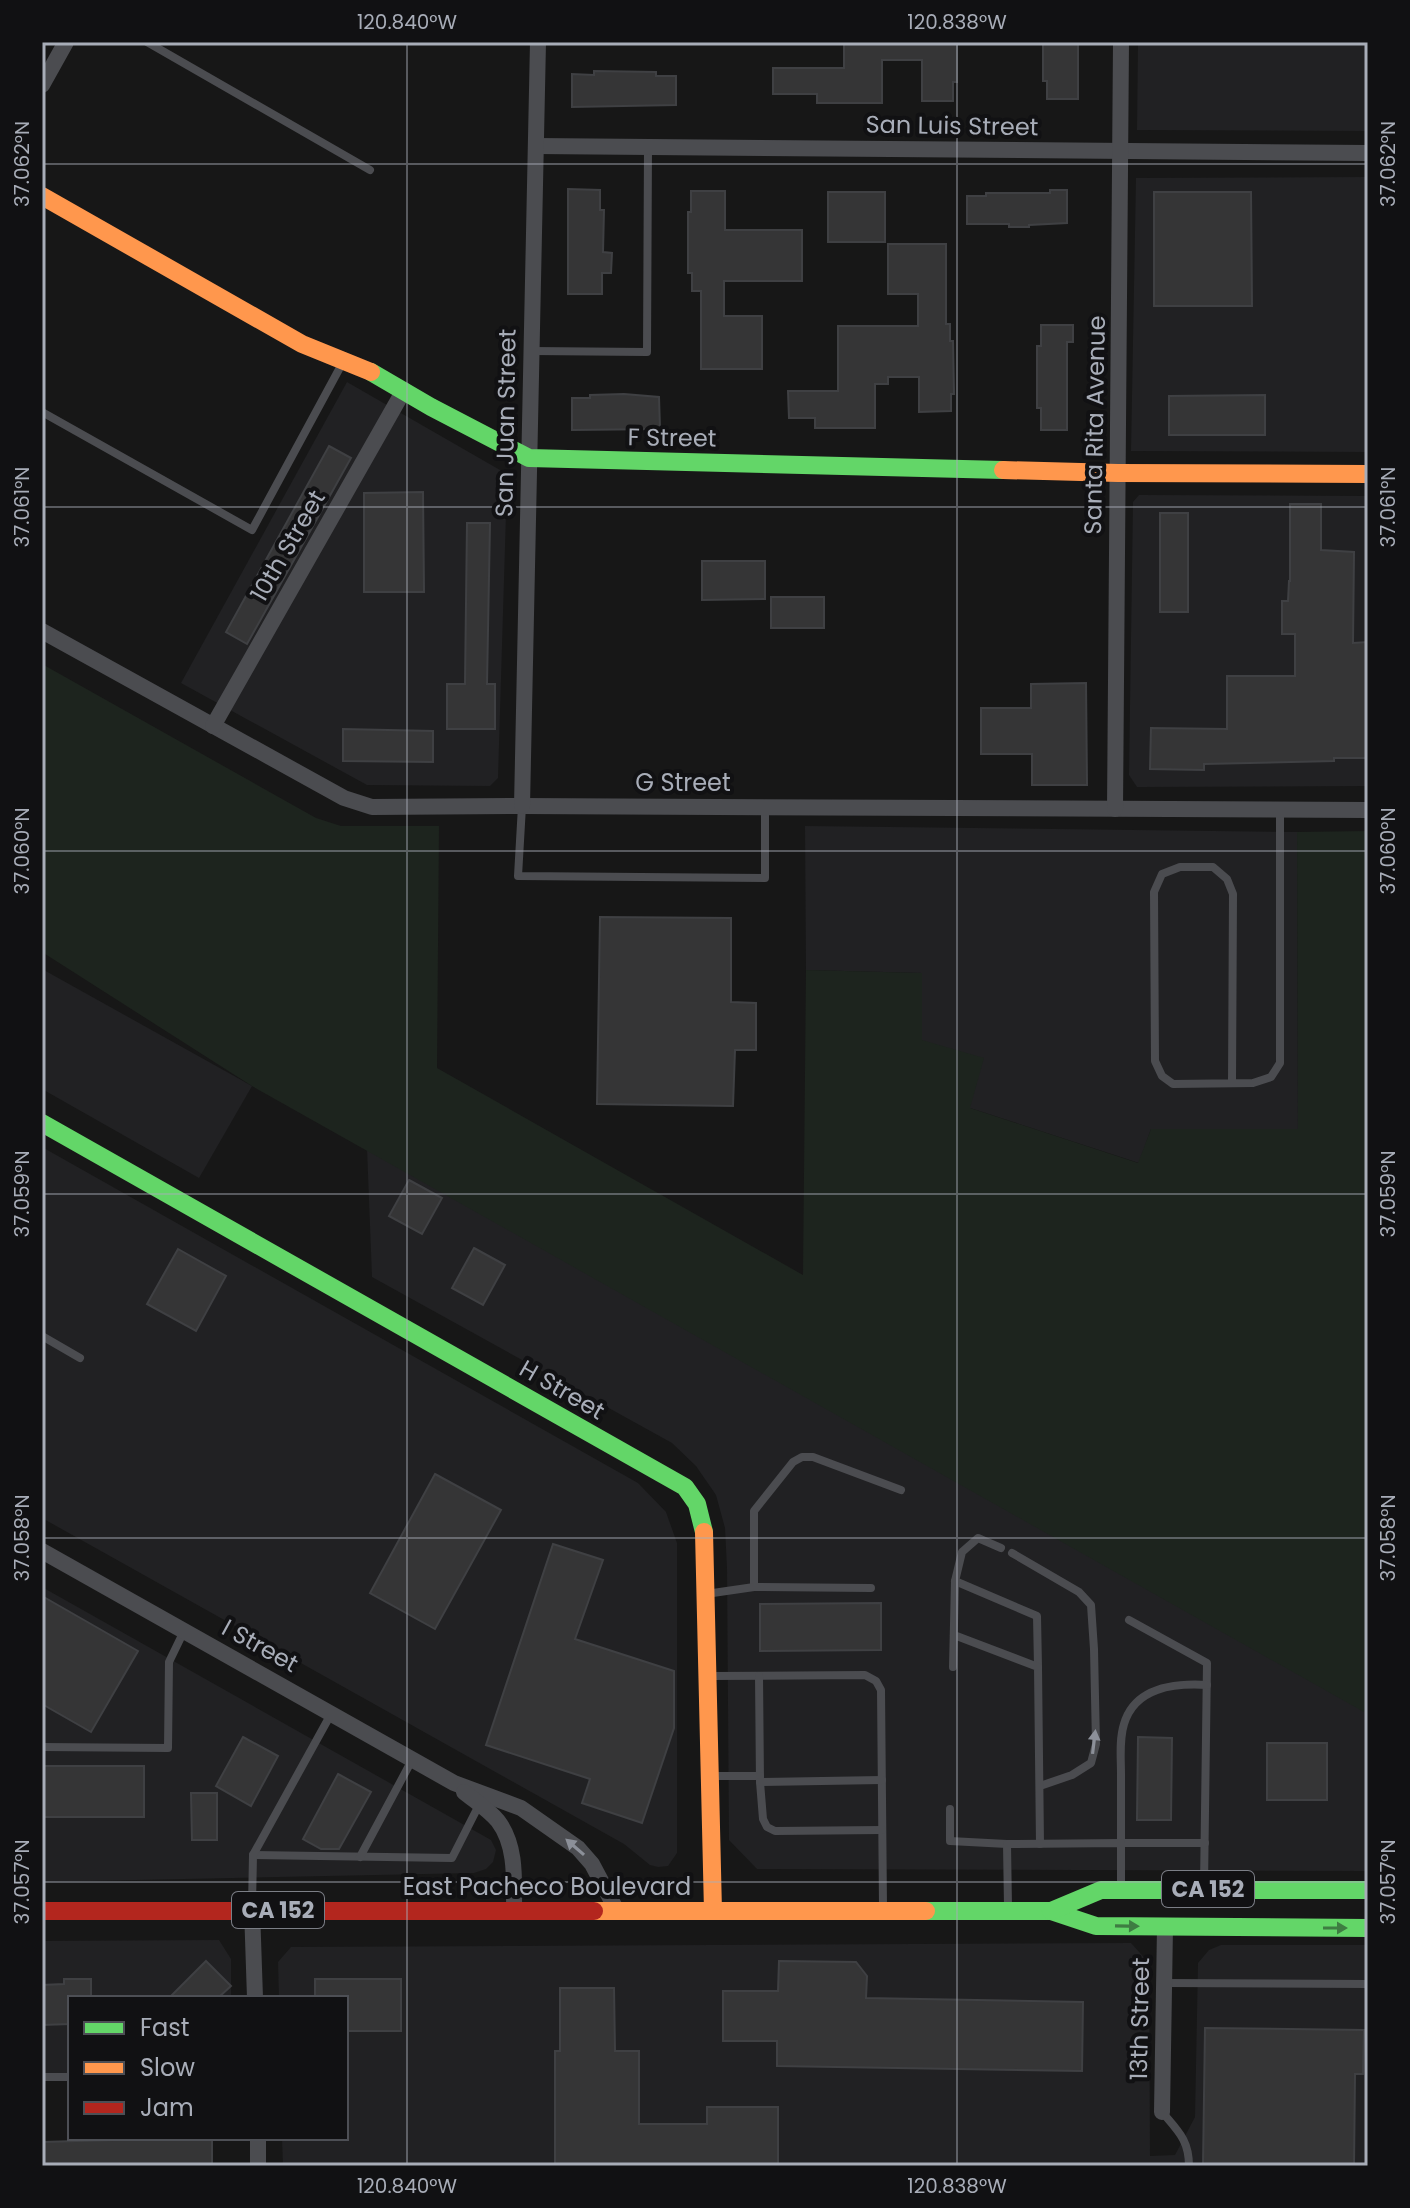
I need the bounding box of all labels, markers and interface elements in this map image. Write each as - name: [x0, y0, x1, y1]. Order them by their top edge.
- text: 120.840°W: [357, 8, 458, 36]
- text: 120.838°W: [907, 8, 1007, 36]
- street label: San Luis Street: [865, 107, 1039, 144]
- text: 37.062°N: [8, 121, 36, 207]
- text: 37.062°N: [1374, 121, 1402, 207]
- street label: Santa Rita Avenue: [1076, 315, 1113, 535]
- street label: San Juan Street: [487, 328, 524, 517]
- street label: F Street: [627, 420, 717, 455]
- text: 37.061°N: [8, 467, 36, 547]
- text: 37.061°N: [1374, 467, 1402, 547]
- street label: 10th Street: [242, 484, 333, 607]
- street label: G Street: [635, 766, 731, 799]
- text: 37.060°N: [8, 808, 36, 894]
- text: 37.060°N: [1374, 808, 1402, 894]
- text: 37.059°N: [8, 1151, 36, 1237]
- text: 37.059°N: [1374, 1151, 1402, 1237]
- street label: H Street: [514, 1352, 611, 1427]
- text: 37.058°N: [8, 1495, 36, 1581]
- text: 37.058°N: [1374, 1495, 1402, 1581]
- street label: I Street: [216, 1611, 304, 1680]
- one-way arrow: [1088, 1729, 1101, 1754]
- text: 37.057°N: [8, 1839, 36, 1925]
- one-way arrow: [565, 1839, 585, 1856]
- text: 37.057°N: [1374, 1839, 1402, 1925]
- street label: East Pacheco Boulevard: [403, 1870, 691, 1903]
- road number: CA 152: [1162, 1871, 1254, 1907]
- road number: CA 152: [232, 1892, 324, 1928]
- one-way arrow: [1115, 1920, 1140, 1933]
- one-way arrow: [1323, 1922, 1348, 1934]
- street label: 13th Street: [1122, 1957, 1157, 2081]
- legend: [68, 1996, 348, 2140]
- text: Fast: [140, 2011, 190, 2044]
- text: Slow: [140, 2051, 195, 2084]
- text: Jam: [140, 2091, 194, 2124]
- text: 120.840°W: [357, 2172, 458, 2200]
- text: 120.838°W: [907, 2172, 1007, 2200]

